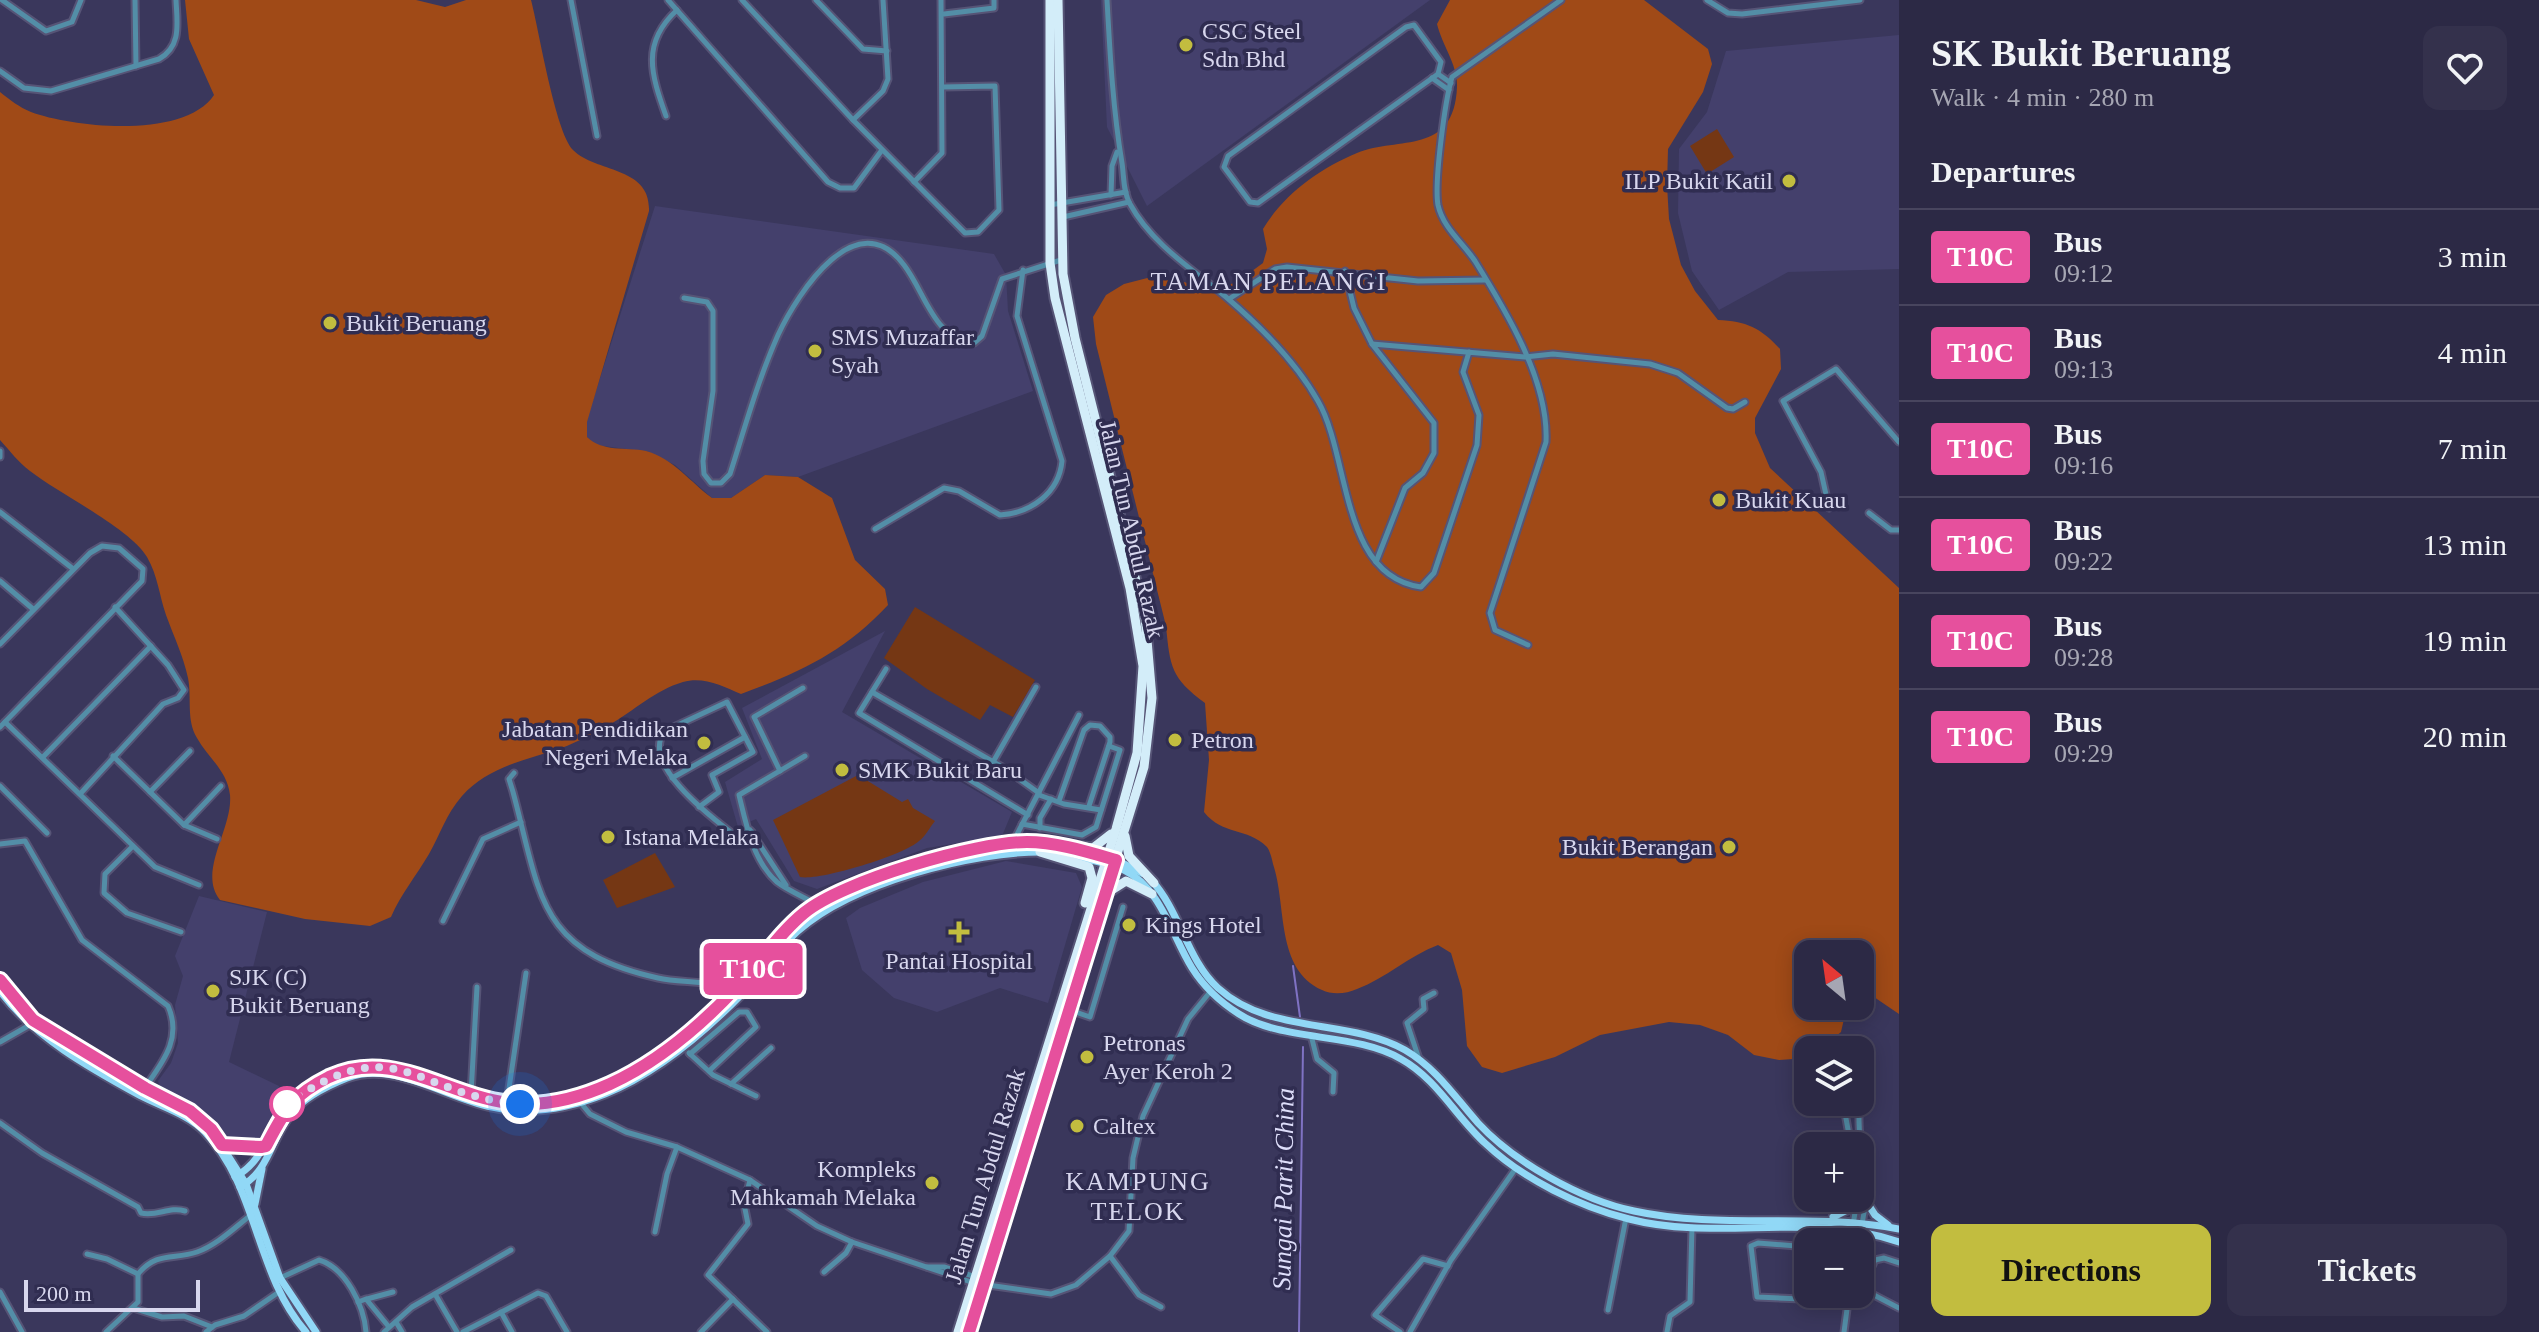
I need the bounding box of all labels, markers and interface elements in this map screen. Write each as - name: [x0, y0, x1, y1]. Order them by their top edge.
- place label: CSC Steel Sdn Bhd: [1202, 18, 1302, 72]
- button: heart: [2423, 26, 2507, 110]
- text: SK Bukit Beruang: [1931, 32, 2231, 74]
- marker: CSC Steel Sdn Bhd: [1177, 36, 1195, 54]
- text: Walk · 4 min · 280 m: [1931, 83, 2154, 112]
- text: Departures: [1931, 155, 2075, 188]
- place label: ILP Bukit Katil: [1625, 168, 1773, 194]
- marker: ILP Bukit Katil: [1780, 172, 1798, 190]
- text: Bus: [2054, 225, 2102, 258]
- text: 3 min: [2438, 240, 2507, 273]
- text: T10C: [1947, 241, 2014, 272]
- text: 09:12: [2054, 259, 2113, 288]
- district label: TAMAN PELANGI: [1151, 267, 1387, 296]
- place label: Bukit Beruang: [346, 310, 487, 336]
- marker: Bukit Beruang: [321, 314, 339, 332]
- text: Bus: [2054, 321, 2102, 354]
- place label: SMS Muzaffar Syah: [831, 324, 974, 378]
- text: 4 min: [2438, 336, 2507, 369]
- text: T10C: [1947, 337, 2014, 368]
- marker: SMS Muzaffar Syah: [806, 342, 824, 360]
- text: 09:13: [2054, 355, 2113, 384]
- street label: Jalan Tun Abdul Razak: [1094, 417, 1170, 641]
- text: Bus: [2054, 417, 2102, 450]
- text: 7 min: [2438, 432, 2507, 465]
- text: T10C: [1947, 433, 2014, 464]
- text: 09:16: [2054, 451, 2113, 480]
- place label: Bukit Kuau: [1735, 487, 1846, 513]
- marker: Bukit Kuau: [1710, 491, 1728, 509]
- text: Bus: [2054, 513, 2102, 546]
- text: 13 min: [2423, 528, 2507, 561]
- text: T10C: [1947, 529, 2014, 560]
- text: 09:22: [2054, 547, 2113, 576]
- text: Bus: [2054, 609, 2102, 642]
- text: 19 min: [2423, 624, 2507, 657]
- text: T10C: [1947, 625, 2014, 656]
- text: 09:28: [2054, 643, 2113, 672]
- text: Bus: [2054, 705, 2102, 738]
- place label: Jabatan Pendidikan Negeri Melaka: [502, 716, 688, 770]
- text: 20 min: [2423, 720, 2507, 753]
- text: T10C: [1947, 721, 2014, 752]
- place label: Petron: [1191, 727, 1254, 753]
- marker: Petron: [1166, 731, 1184, 749]
- marker: Jabatan Pendidikan Negeri Melaka: [695, 734, 713, 752]
- text: 09:29: [2054, 739, 2113, 768]
- place label: SMK Bukit Baru: [858, 757, 1022, 783]
- marker: SMK Bukit Baru: [833, 761, 851, 779]
- place label: Istana Melaka: [624, 824, 760, 850]
- marker: Istana Melaka: [599, 828, 617, 846]
- place label: Bukit Berangan: [1562, 834, 1713, 860]
- marker: Bukit Berangan: [1720, 838, 1738, 856]
- place label: Kings Hotel: [1145, 912, 1262, 938]
- marker: Kings Hotel: [1120, 916, 1138, 934]
- marker: Pantai Hospital: [948, 921, 970, 943]
- north arrow: [1794, 940, 1874, 1020]
- map controls: [1794, 940, 1874, 1308]
- line badge: T10C: [697, 943, 809, 995]
- place label: Pantai Hospital: [885, 948, 1033, 974]
- text: T10C: [720, 953, 786, 984]
- place label: SJK (C) Bukit Beruang: [229, 964, 370, 1018]
- marker: SJK (C) Bukit Beruang: [204, 982, 222, 1000]
- place label: Petronas Ayer Keroh 2: [1103, 1030, 1233, 1084]
- button: layers: [1794, 1036, 1874, 1116]
- marker: Petronas Ayer Keroh 2: [1078, 1048, 1096, 1066]
- street label: Jalan Tun Abdul Razak: [940, 1065, 1030, 1287]
- your location: [500, 1084, 540, 1124]
- unlabelled marker: [270, 1087, 304, 1121]
- water label: Sungai Parit China: [1267, 1088, 1300, 1290]
- place label: Caltex: [1093, 1113, 1156, 1139]
- marker: Caltex: [1068, 1117, 1086, 1135]
- button: +: [1794, 1132, 1874, 1212]
- place label: Kompleks Mahkamah Melaka: [730, 1156, 916, 1210]
- district label: KAMPUNG TELOK: [1065, 1167, 1211, 1226]
- marker: Kompleks Mahkamah Melaka: [923, 1174, 941, 1192]
- button: Directions: [1931, 1224, 2211, 1316]
- button: Tickets: [2227, 1224, 2507, 1316]
- button: −: [1794, 1228, 1874, 1308]
- scale bar: [24, 1276, 200, 1312]
- text: 200 m: [36, 1281, 92, 1306]

